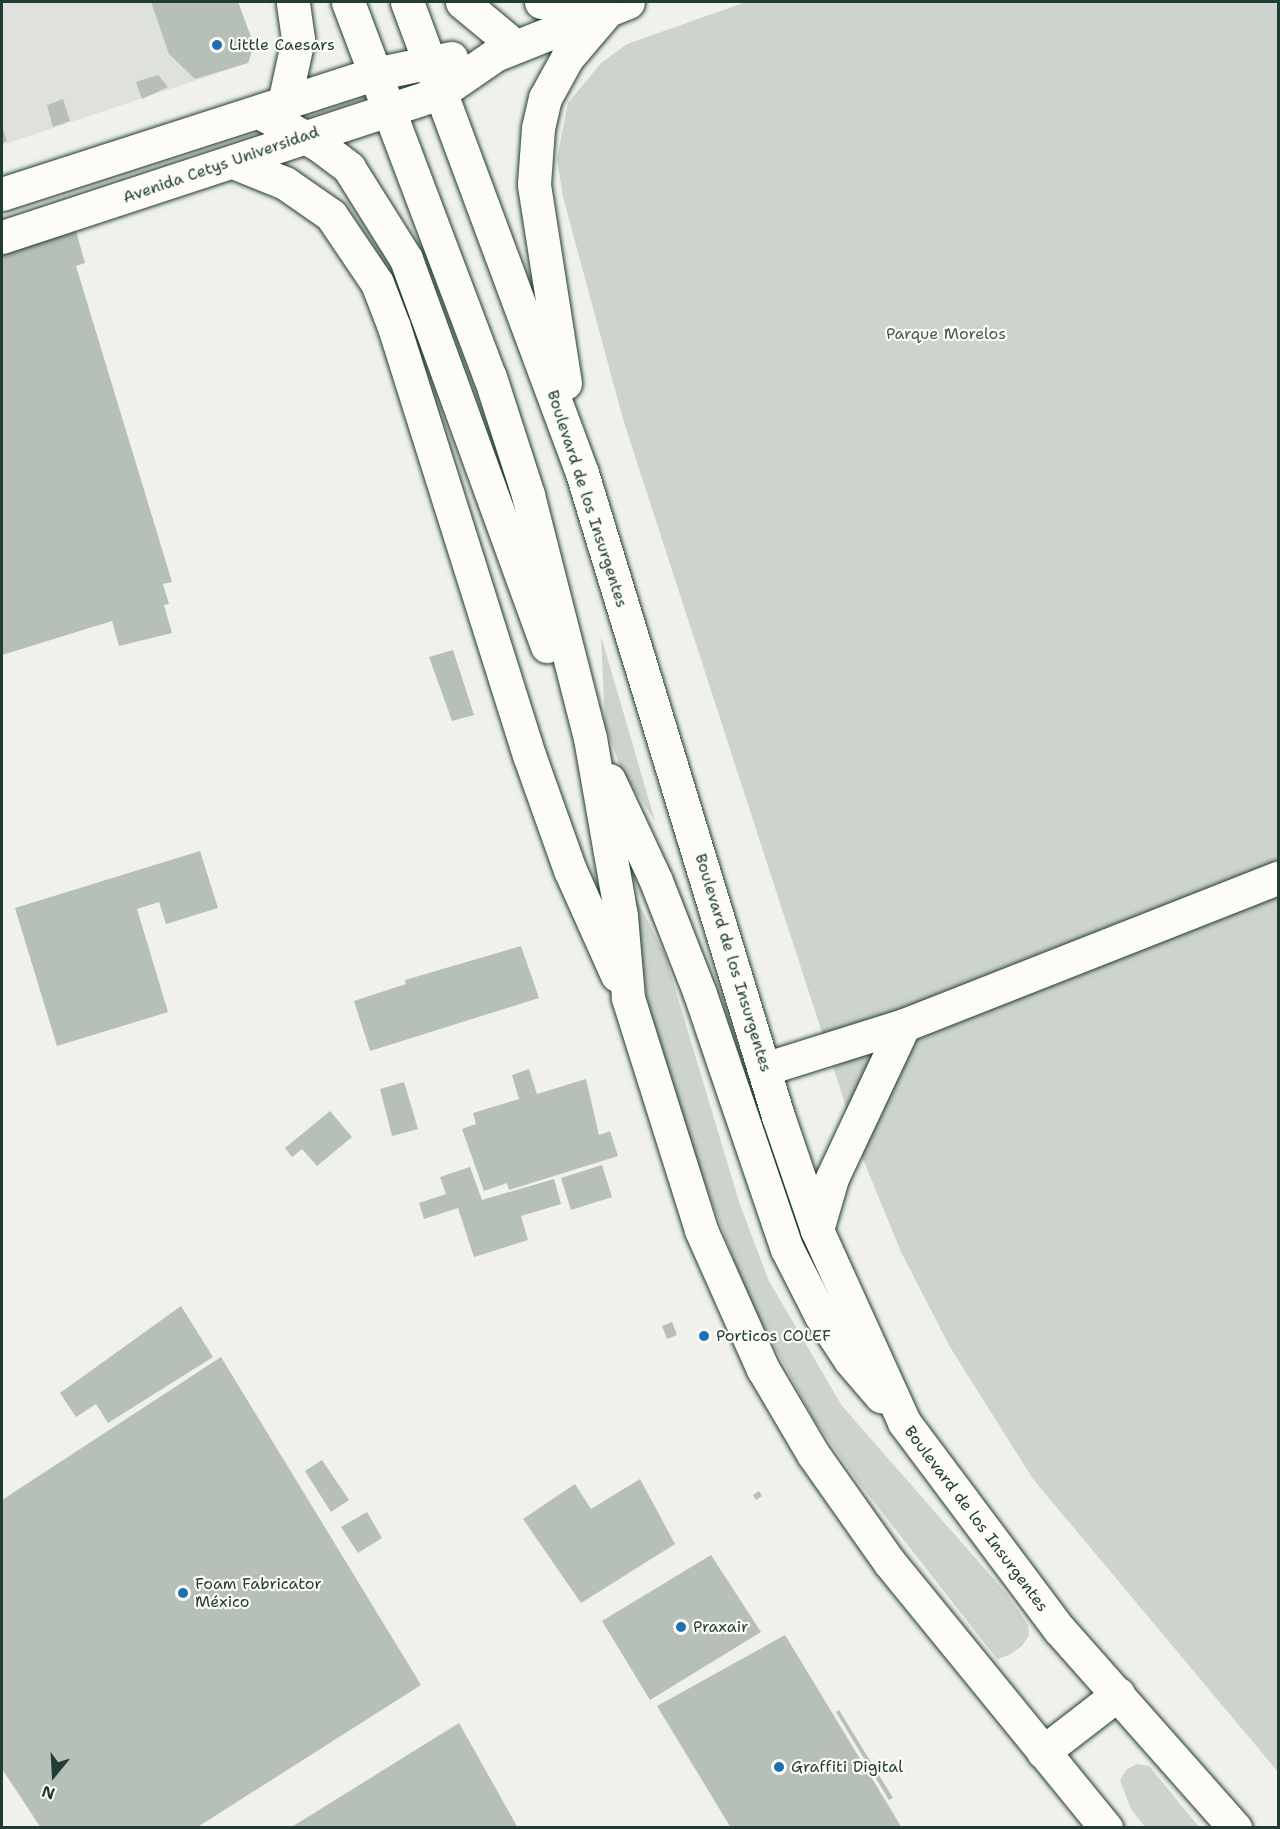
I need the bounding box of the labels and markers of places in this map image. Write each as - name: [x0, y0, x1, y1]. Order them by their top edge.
- place label: Little Caesars: [229, 35, 335, 55]
- marker: Little Caesars: [210, 38, 224, 52]
- place label: Porticos COLEF: [716, 1326, 831, 1346]
- marker: Porticos COLEF: [697, 1329, 711, 1343]
- place label: Foam Fabricator México: [195, 1574, 322, 1612]
- marker: Foam Fabricator México: [176, 1586, 190, 1600]
- place label: Praxair: [693, 1617, 748, 1637]
- marker: Praxair: [674, 1620, 688, 1634]
- place label: Graffiti Digital: [791, 1757, 903, 1777]
- marker: Graffiti Digital: [772, 1760, 786, 1774]

